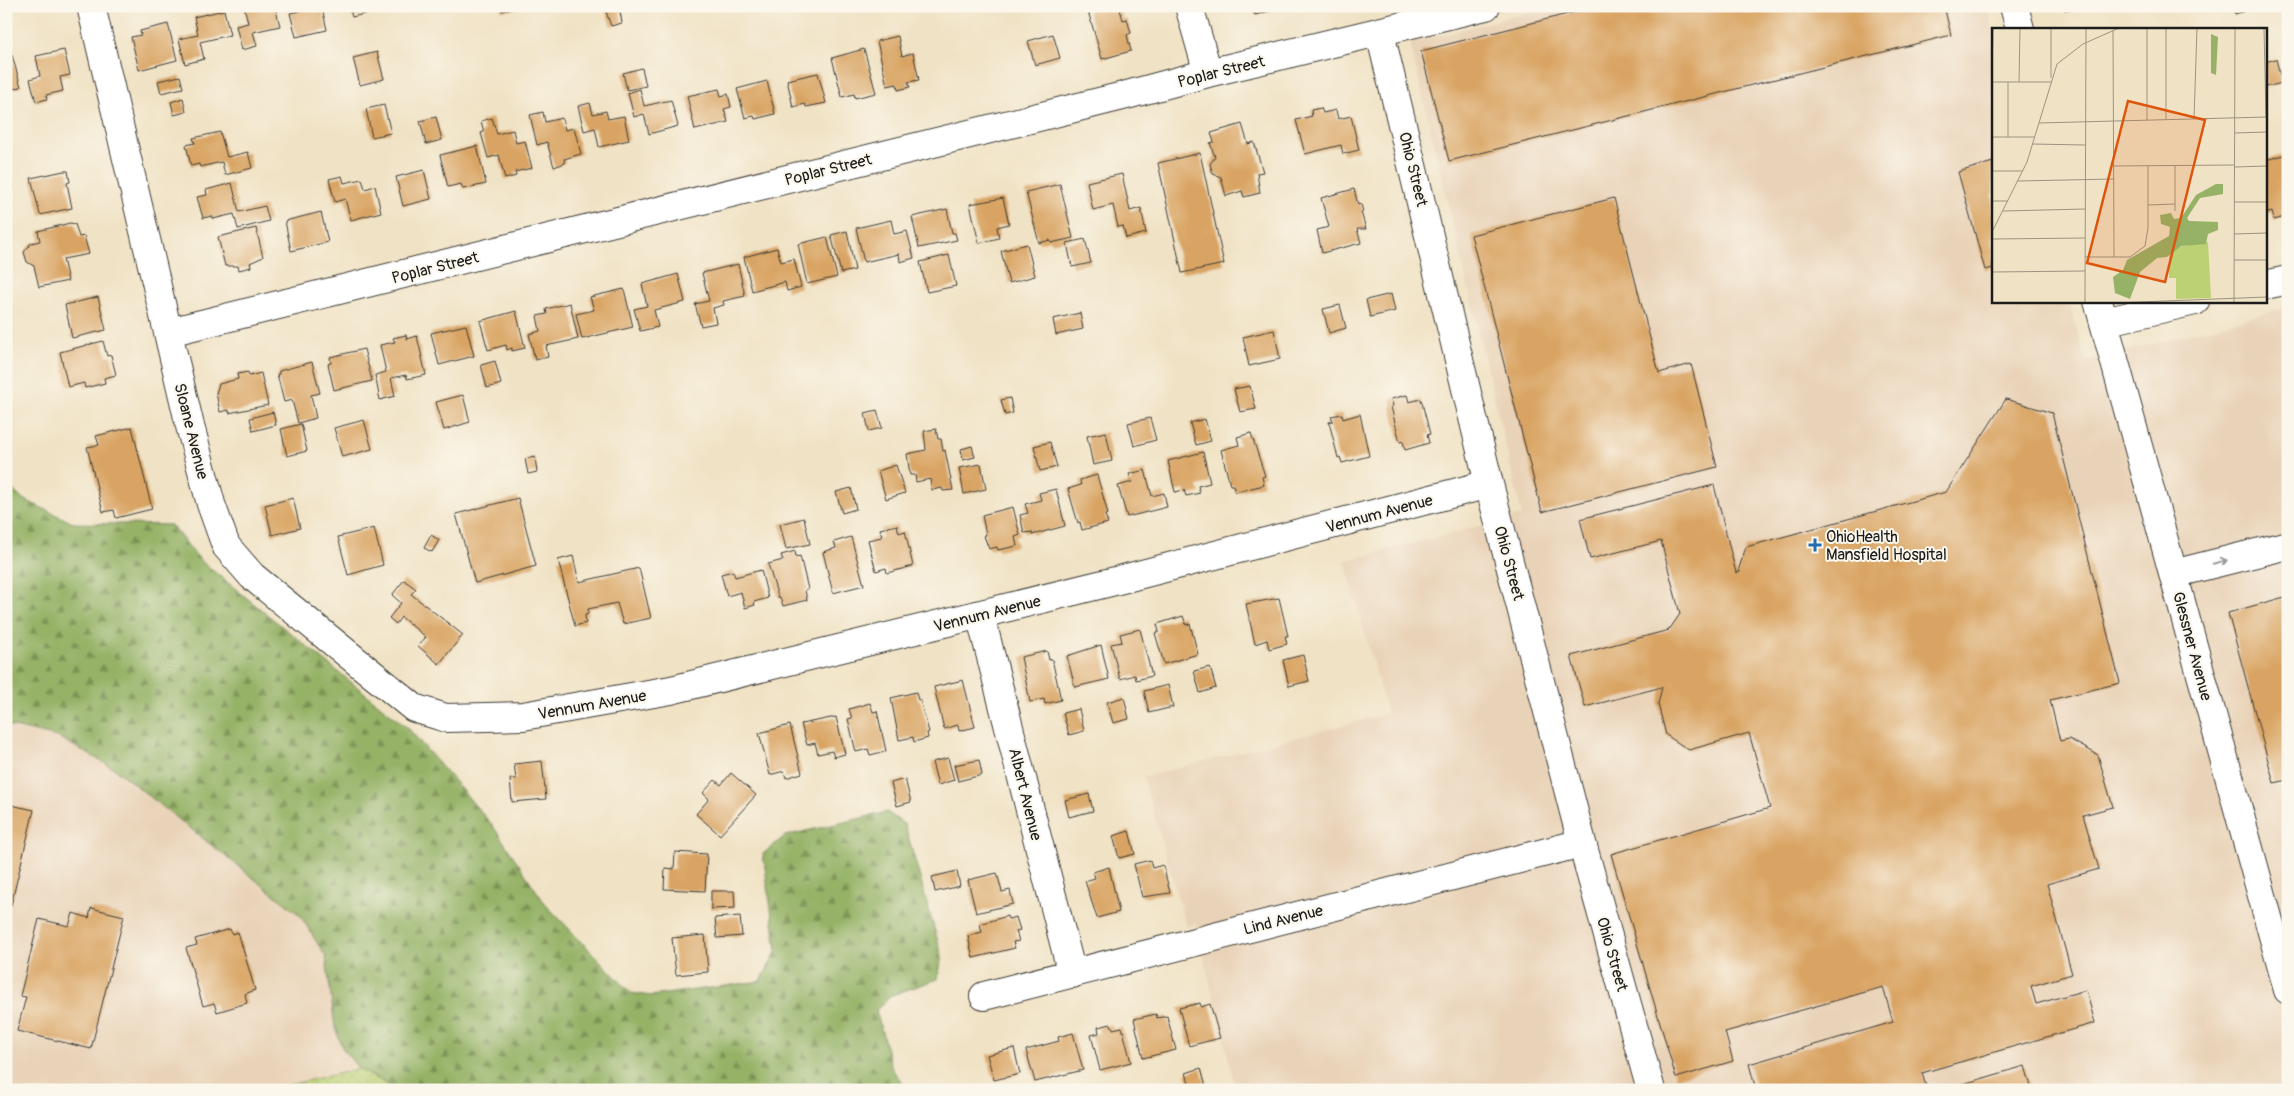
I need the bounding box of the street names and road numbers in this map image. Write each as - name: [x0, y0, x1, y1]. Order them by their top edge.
- street label: Poplar Street: [1176, 51, 1267, 92]
- street label: Ohio Street: [1394, 130, 1432, 209]
- street label: Poplar Street: [783, 149, 874, 190]
- street label: Poplar Street: [390, 247, 481, 288]
- street label: Sloane Avenue: [169, 381, 213, 481]
- street label: Vennum Avenue: [1324, 490, 1435, 538]
- street label: Ohio Street: [1490, 524, 1529, 603]
- street label: Glessner Avenue: [2168, 590, 2216, 703]
- street label: Vennum Avenue: [932, 591, 1043, 637]
- street label: Vennum Avenue: [536, 686, 648, 724]
- street label: Albert Avenue: [1004, 746, 1046, 843]
- street label: Lind Avenue: [1241, 900, 1325, 940]
- street label: Ohio Street: [1592, 915, 1632, 994]

